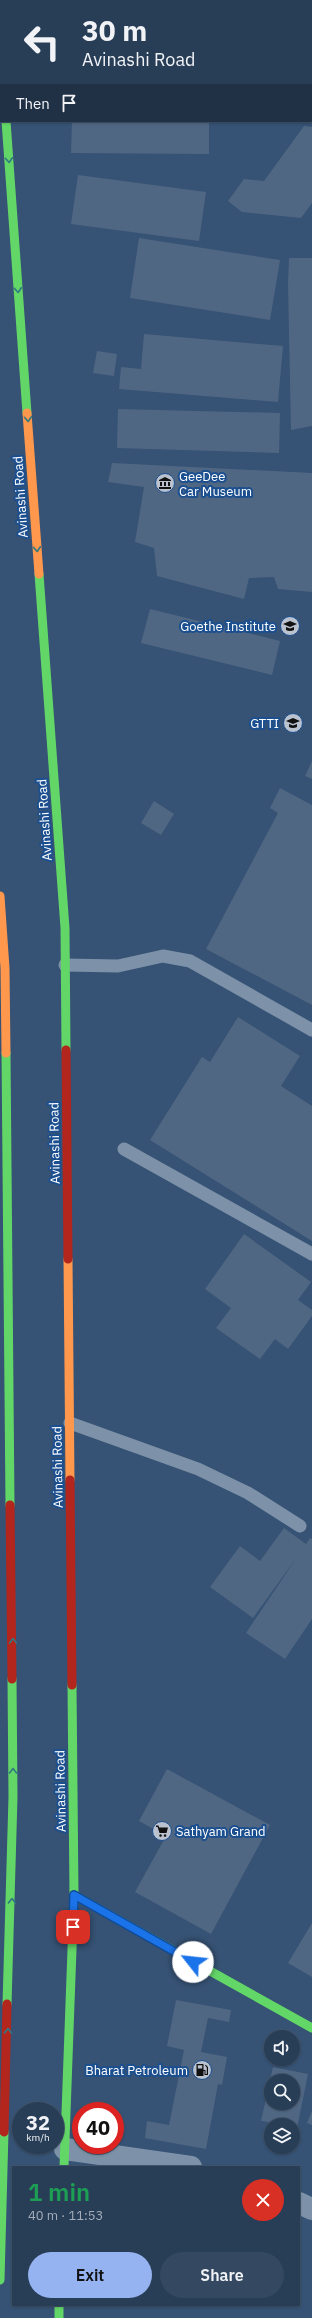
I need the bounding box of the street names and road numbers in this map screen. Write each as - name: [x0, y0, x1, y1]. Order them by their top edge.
- street label: Avinashi Road: [9, 455, 32, 538]
- street label: Avinashi Road: [33, 778, 56, 861]
- street label: Avinashi Road: [45, 1102, 64, 1184]
- street label: Avinashi Road: [48, 1426, 67, 1508]
- street label: Avinashi Road: [51, 1750, 70, 1832]

